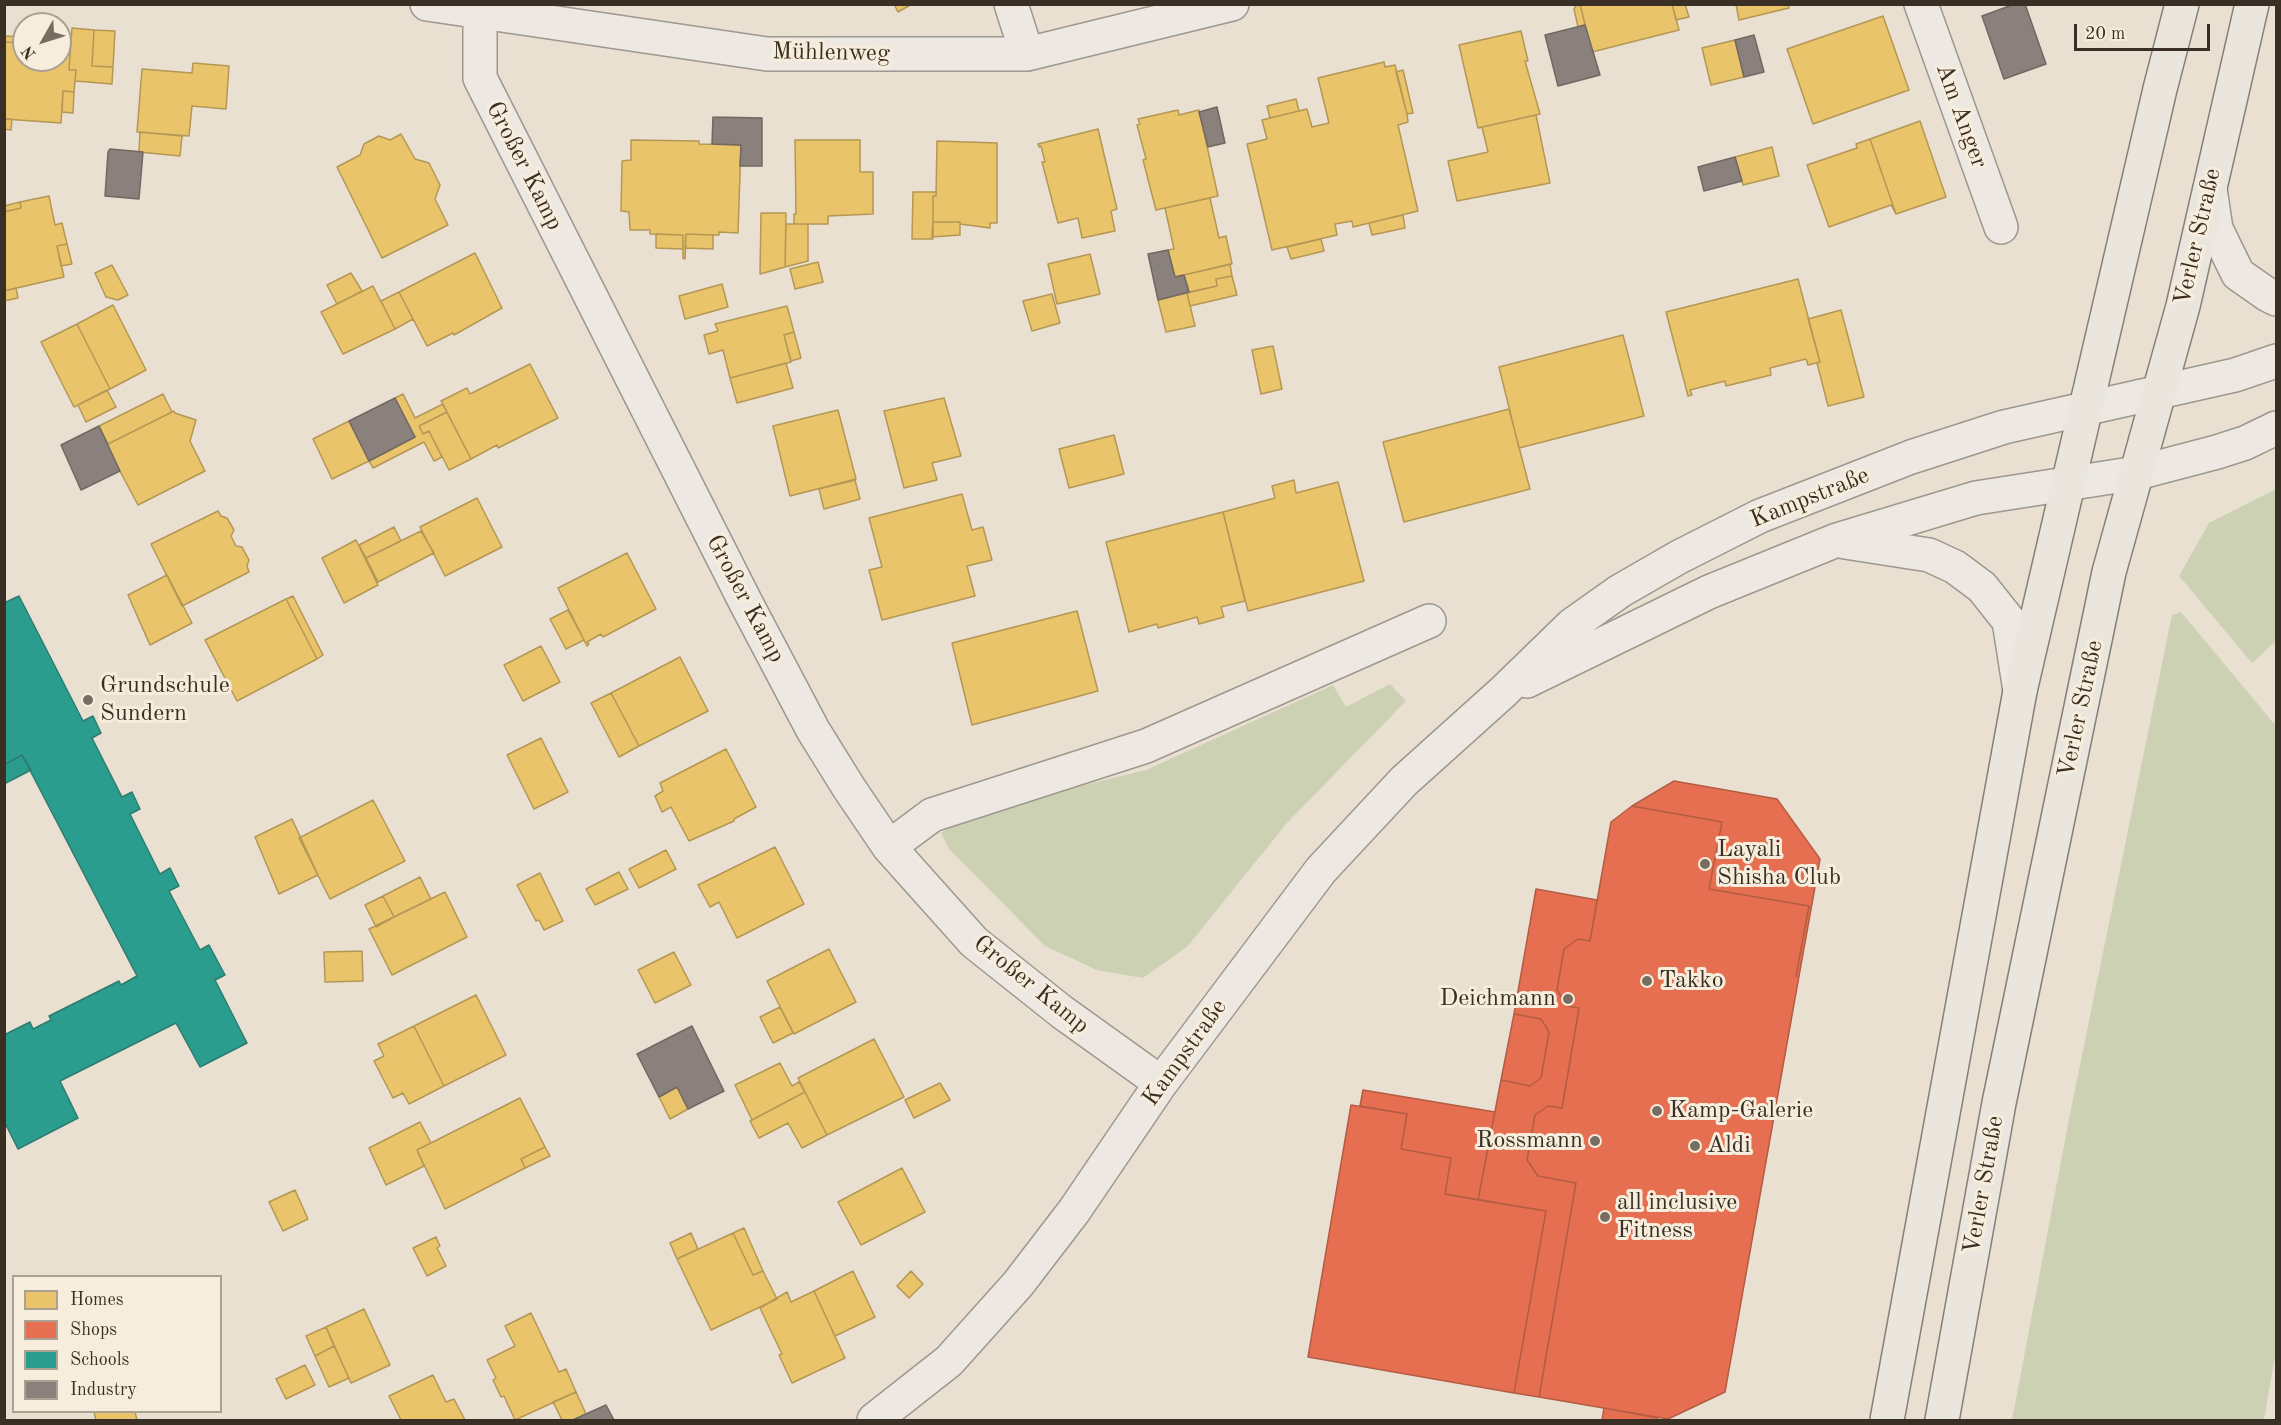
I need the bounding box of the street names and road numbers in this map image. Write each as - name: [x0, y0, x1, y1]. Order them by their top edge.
- street label: Mühlenweg: [772, 38, 890, 68]
- street label: Am Anger: [1929, 60, 1993, 172]
- street label: Großer Kamp: [479, 97, 569, 235]
- street label: Verler Straße: [2168, 166, 2228, 308]
- street label: Kampstraße: [1746, 461, 1874, 535]
- street label: Großer Kamp: [699, 530, 791, 668]
- street label: Verler Straße: [2052, 638, 2110, 780]
- street label: Großer Kamp: [967, 930, 1095, 1040]
- street label: Kampstraße: [1136, 994, 1234, 1112]
- street label: Verler Straße: [1958, 1114, 2010, 1256]

